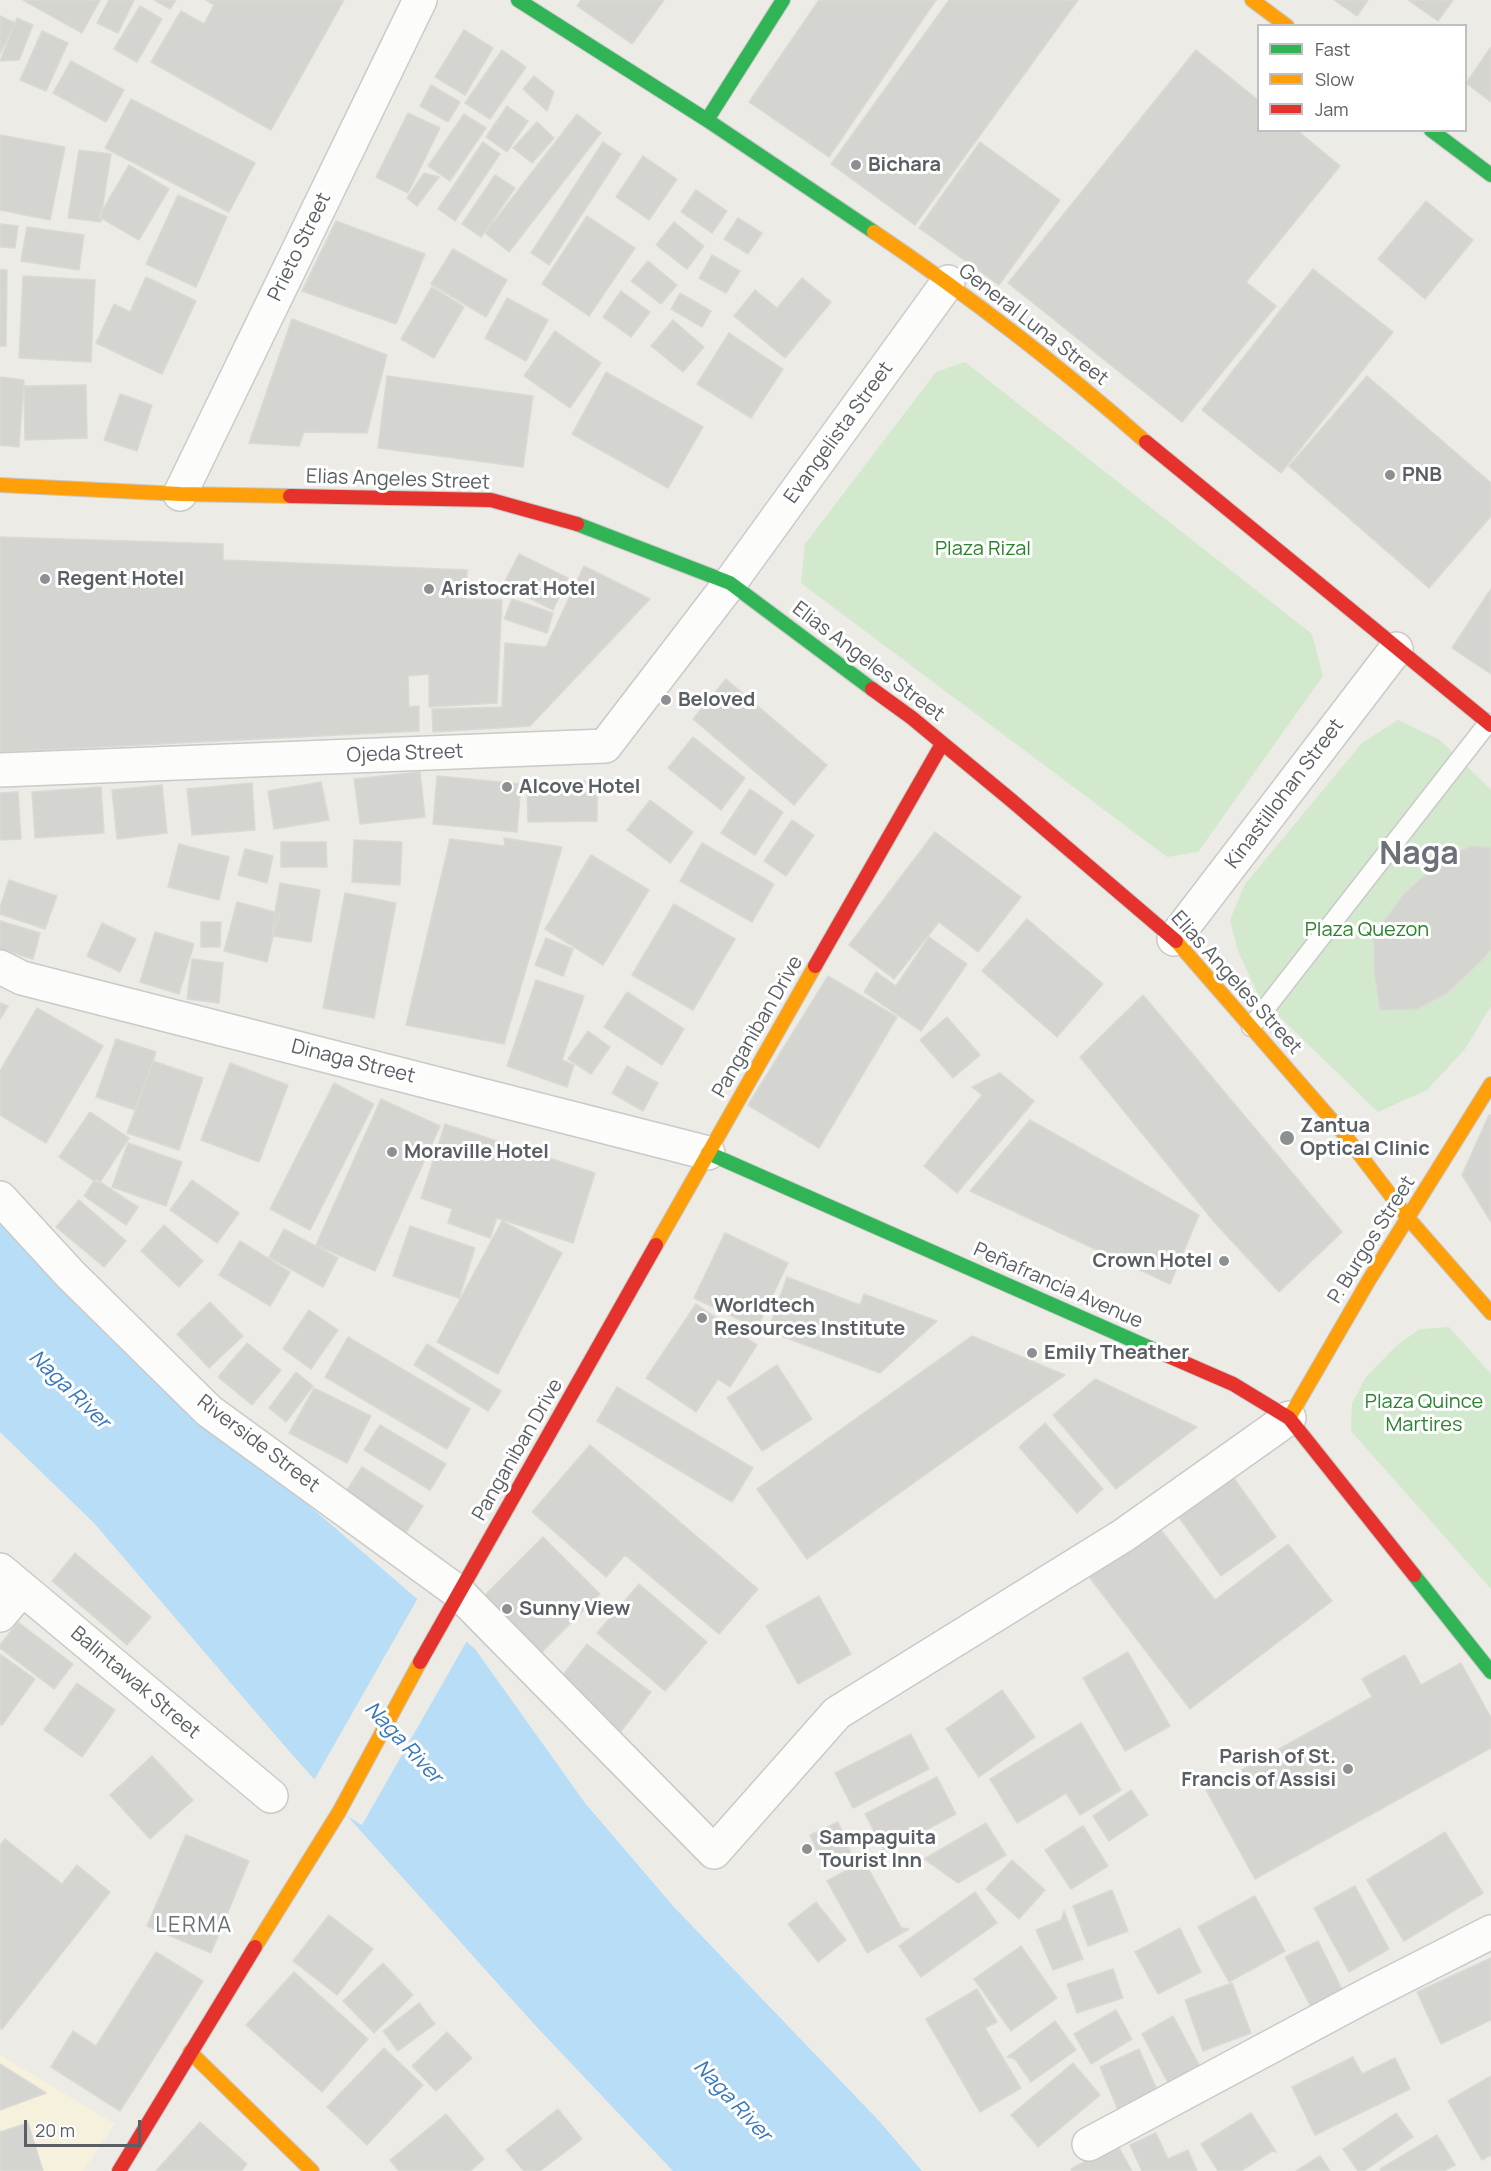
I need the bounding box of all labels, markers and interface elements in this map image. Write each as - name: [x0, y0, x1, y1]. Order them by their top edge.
- legend: [1257, 24, 1467, 132]
- text: Fast: [1315, 37, 1350, 61]
- text: Slow: [1315, 67, 1354, 91]
- text: Jam: [1315, 97, 1349, 121]
- place label: Bichara: [868, 153, 941, 177]
- marker: Bichara: [849, 158, 863, 172]
- street label: Prieto Street: [263, 189, 337, 305]
- street label: General Luna Street: [953, 259, 1113, 391]
- street label: Evangelista Street: [780, 358, 898, 508]
- place label: PNB: [1402, 463, 1442, 487]
- street label: Elias Angeles Street: [306, 465, 490, 495]
- marker: PNB: [1383, 468, 1397, 482]
- park label: Plaza Rizal: [935, 537, 1031, 561]
- place label: Regent Hotel: [57, 567, 184, 591]
- marker: Regent Hotel: [38, 572, 52, 586]
- place label: Aristocrat Hotel: [441, 577, 595, 601]
- marker: Aristocrat Hotel: [422, 582, 436, 596]
- street label: Elias Angeles Street: [787, 597, 949, 727]
- place label: Beloved: [678, 688, 755, 712]
- marker: Beloved: [659, 693, 673, 707]
- street label: Kinastillohan Street: [1221, 714, 1349, 874]
- street label: Ojeda Street: [346, 740, 464, 768]
- place label: Alcove Hotel: [519, 775, 640, 799]
- marker: Alcove Hotel: [500, 780, 514, 794]
- district label: Naga: [1379, 836, 1459, 874]
- street label: Elias Angeles Street: [1166, 907, 1306, 1059]
- park label: Plaza Quezon: [1305, 918, 1429, 942]
- street label: Panganiban Drive: [708, 952, 808, 1102]
- street label: Dinaga Street: [289, 1035, 417, 1089]
- place label: Zantua Optical Clinic: [1300, 1114, 1430, 1161]
- marker: Zantua Optical Clinic: [1278, 1129, 1296, 1147]
- place label: Moraville Hotel: [404, 1140, 549, 1164]
- marker: Moraville Hotel: [385, 1145, 399, 1159]
- street label: P. Burgos Street: [1323, 1172, 1421, 1308]
- street label: Peñafrancia Avenue: [970, 1238, 1146, 1334]
- place label: Crown Hotel: [1092, 1249, 1212, 1273]
- marker: Crown Hotel: [1217, 1254, 1231, 1268]
- place label: Worldtech Resources Institute: [714, 1294, 905, 1341]
- marker: Worldtech Resources Institute: [695, 1311, 709, 1325]
- place label: Emily Theather: [1044, 1341, 1189, 1365]
- water label: Naga River: [23, 1345, 115, 1435]
- marker: Emily Theather: [1025, 1346, 1039, 1360]
- street label: Panganiban Drive: [468, 1375, 568, 1525]
- street label: Riverside Street: [192, 1390, 324, 1498]
- park label: Plaza Quince Martires: [1365, 1390, 1483, 1437]
- place label: Sunny View: [519, 1597, 630, 1621]
- marker: Sunny View: [500, 1602, 514, 1616]
- street label: Balintawak Street: [65, 1622, 205, 1744]
- water label: Naga River: [359, 1697, 447, 1789]
- place label: Parish of St. Francis of Assisi: [1181, 1745, 1336, 1792]
- marker: Parish of St. Francis of Assisi: [1341, 1762, 1355, 1776]
- place label: Sampaguita Tourist Inn: [819, 1826, 936, 1873]
- marker: Sampaguita Tourist Inn: [800, 1842, 814, 1856]
- district label: LERMA: [155, 1913, 233, 1939]
- water label: Naga River: [688, 2055, 776, 2147]
- scale bar: [27, 2108, 144, 2146]
- text: 20 m: [35, 2118, 75, 2142]

